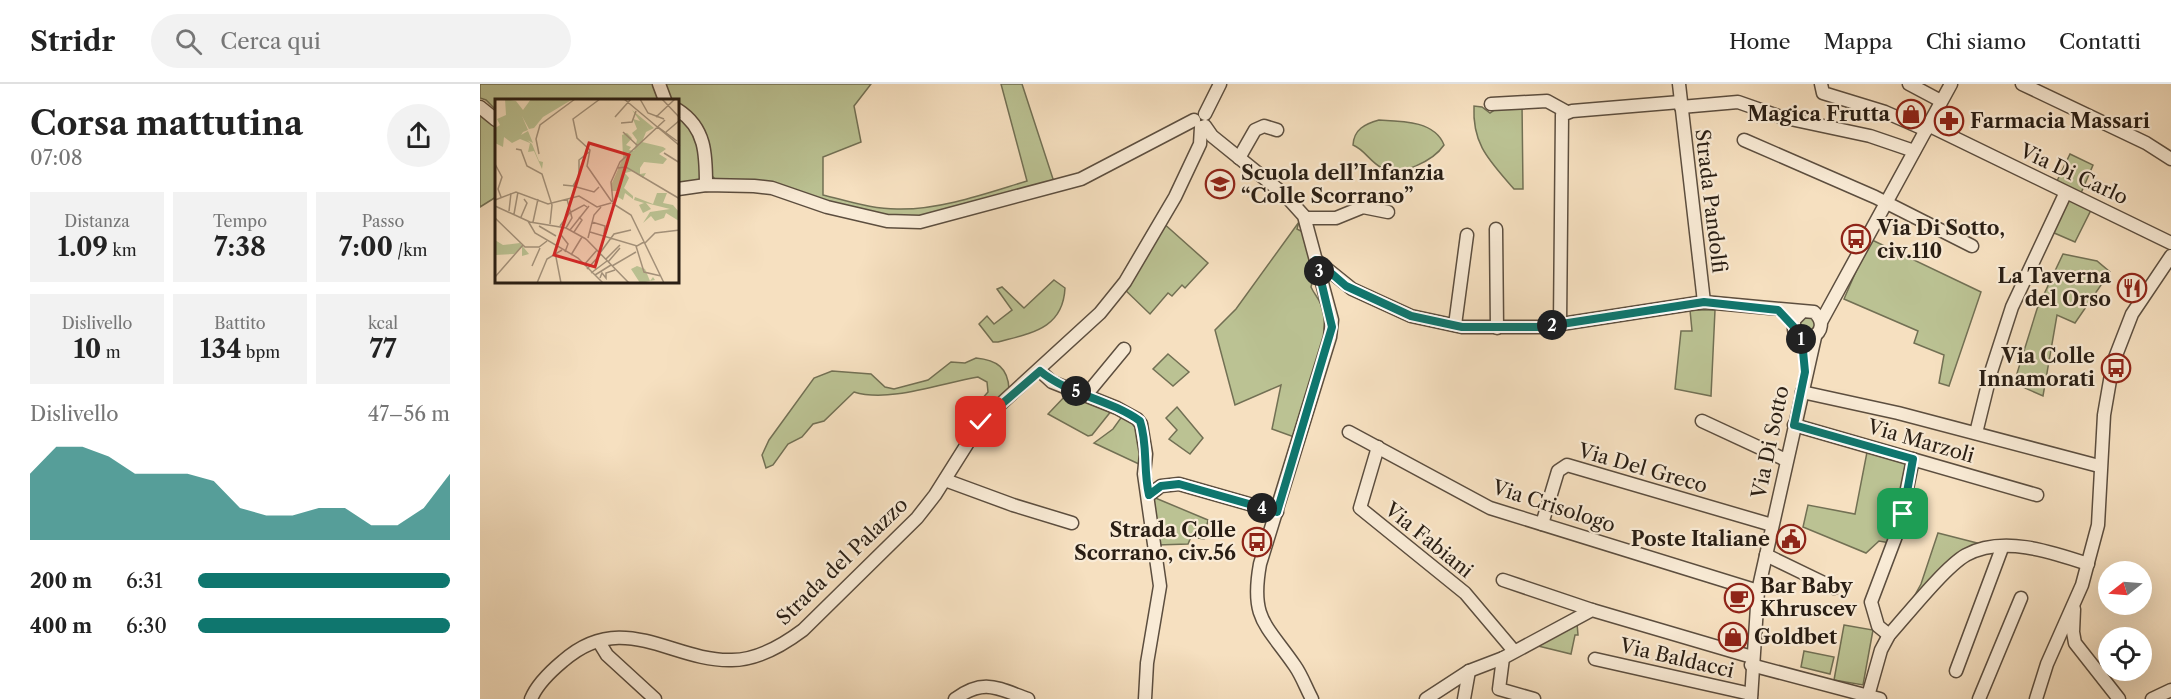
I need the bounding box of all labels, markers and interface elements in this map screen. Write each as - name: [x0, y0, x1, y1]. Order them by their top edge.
- search box: [151, 14, 571, 68]
- text: Stridr: [30, 24, 115, 58]
- icon: search: [172, 25, 205, 58]
- text: Cerca qui: [220, 28, 321, 55]
- text: Home: [1729, 29, 1791, 54]
- text: Mappa: [1824, 29, 1893, 54]
- text: Chi siamo: [1926, 29, 2026, 54]
- text: Contatti: [2059, 29, 2141, 54]
- shop icon: Magica Frutta: [1895, 98, 1927, 130]
- inset map: [495, 99, 680, 284]
- place label: Magica Frutta: [1747, 102, 1890, 126]
- text: Corsa mattutina: [30, 103, 303, 144]
- button: share: [387, 104, 450, 167]
- pharmacy icon: Farmacia Massari: [1933, 105, 1965, 137]
- place label: Farmacia Massari: [1970, 109, 2150, 133]
- street label: Strada Pandolfi: [1690, 128, 1732, 275]
- street label: Via Di Carlo: [2015, 138, 2132, 209]
- text: 07:08: [30, 146, 83, 170]
- place label: Scuola dell’Infanzia “Colle Scorrano”: [1241, 161, 1445, 208]
- school or university icon: Scuola dell’Infanzia “Colle Scorrano”: [1204, 168, 1236, 200]
- text: Distanza: [64, 211, 130, 231]
- text: Tempo: [213, 211, 267, 231]
- text: Passo: [362, 211, 404, 231]
- place label: Via Di Sotto, civ.110: [1876, 216, 2005, 263]
- bus stop icon: Via Di Sotto, civ.110: [1840, 223, 1872, 255]
- text: 1.09: [57, 231, 108, 263]
- text: 7:38: [214, 231, 266, 263]
- text: 7:00: [339, 231, 393, 263]
- text: km: [108, 240, 137, 260]
- text: /km: [393, 240, 427, 260]
- pin: 3: [1304, 256, 1334, 286]
- text: 3: [1314, 261, 1324, 281]
- place label: La Taverna del Orso: [1998, 264, 2111, 311]
- restaurant icon: La Taverna del Orso: [2116, 272, 2148, 304]
- pin: 2: [1537, 310, 1567, 340]
- text: Dislivello: [62, 313, 132, 333]
- text: Battito: [214, 313, 266, 333]
- text: kcal: [368, 313, 398, 333]
- text: 2: [1547, 315, 1557, 335]
- pin: 1: [1786, 324, 1816, 354]
- text: 1: [1797, 329, 1805, 349]
- text: 10: [73, 333, 101, 365]
- text: 134: [200, 333, 242, 365]
- text: 77: [369, 333, 397, 365]
- text: m: [101, 342, 121, 362]
- text: bpm: [242, 342, 280, 362]
- place label: Via Colle Innamorati: [1979, 344, 2095, 391]
- bus stop icon: Via Colle Innamorati: [2100, 352, 2132, 384]
- pin: 5: [1061, 376, 1091, 406]
- text: 5: [1072, 381, 1080, 401]
- street label: Via Di Sotto: [1746, 384, 1794, 501]
- pin: [955, 396, 1006, 447]
- text: Dislivello: [30, 402, 118, 426]
- text: 47–56 m: [368, 402, 450, 426]
- icon: check: [964, 405, 997, 438]
- street label: Via Marzoli: [1864, 414, 1977, 468]
- street label: Via Del Greco: [1575, 438, 1710, 498]
- street label: Via Crisologo: [1488, 475, 1619, 537]
- pin: [1877, 488, 1928, 539]
- street label: Strada del Palazzo: [771, 492, 913, 630]
- pin: 4: [1247, 493, 1277, 523]
- street label: Via Fabiani: [1379, 497, 1478, 583]
- icon: arrive: [1886, 497, 1919, 530]
- text: 4: [1257, 498, 1267, 518]
- place label: Strada Colle Scorrano, civ.56: [1074, 518, 1236, 565]
- public building icon: Poste Italiane: [1775, 523, 1807, 555]
- bus stop icon: Strada Colle Scorrano, civ.56: [1241, 526, 1273, 558]
- place label: Poste Italiane: [1631, 527, 1770, 551]
- north arrow: [2098, 561, 2152, 615]
- map controls: [2098, 561, 2152, 681]
- text: 200 m: [30, 569, 92, 593]
- text: 6:31: [126, 569, 163, 593]
- place label: Bar Baby Khruscev: [1760, 574, 1858, 621]
- cafe icon: Bar Baby Khruscev: [1723, 582, 1755, 614]
- text: 400 m: [30, 614, 92, 638]
- text: 6:30: [126, 614, 167, 638]
- shop icon: Goldbet: [1717, 621, 1749, 653]
- place label: Goldbet: [1754, 625, 1837, 649]
- button: locate: [2098, 627, 2152, 681]
- street label: Via Baldacci: [1617, 633, 1736, 683]

